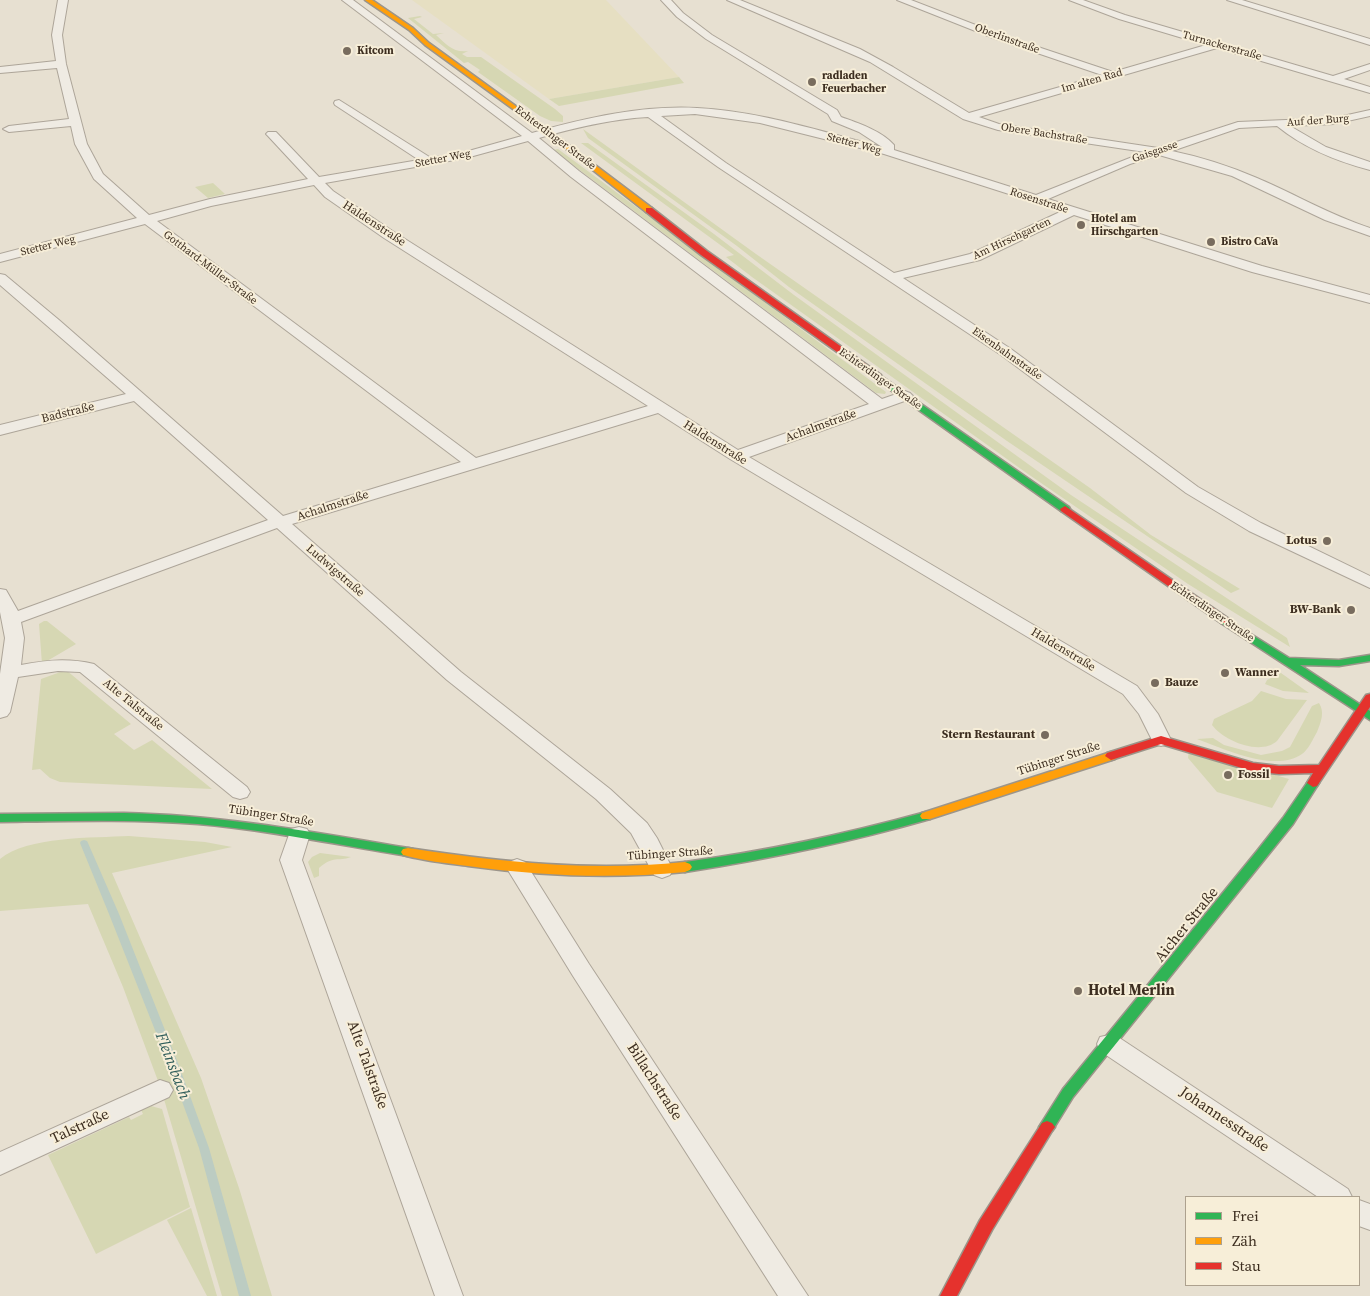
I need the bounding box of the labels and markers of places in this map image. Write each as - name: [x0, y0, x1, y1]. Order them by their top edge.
- place label: Kitcom: [357, 44, 394, 58]
- marker: Kitcom: [341, 45, 353, 57]
- place label: radladen Feuerbacher: [822, 69, 886, 95]
- marker: radladen Feuerbacher: [806, 76, 818, 88]
- place label: Hotel am Hirschgarten: [1091, 212, 1158, 238]
- marker: Hotel am Hirschgarten: [1075, 219, 1087, 231]
- place label: Bistro CaVa: [1221, 235, 1278, 249]
- marker: Bistro CaVa: [1205, 236, 1217, 248]
- place label: Lotus: [1286, 534, 1317, 548]
- marker: Lotus: [1321, 535, 1333, 547]
- place label: BW-Bank: [1290, 603, 1341, 617]
- marker: BW-Bank: [1345, 604, 1357, 616]
- place label: Wanner: [1235, 666, 1279, 680]
- marker: Wanner: [1219, 667, 1231, 679]
- place label: Bauze: [1165, 676, 1198, 690]
- marker: Bauze: [1149, 677, 1161, 689]
- place label: Stern Restaurant: [942, 728, 1035, 742]
- marker: Stern Restaurant: [1039, 729, 1051, 741]
- place label: Fossil: [1238, 768, 1270, 782]
- marker: Fossil: [1222, 769, 1234, 781]
- place label: Hotel Merlin: [1088, 982, 1175, 1000]
- marker: Hotel Merlin: [1072, 985, 1084, 997]

